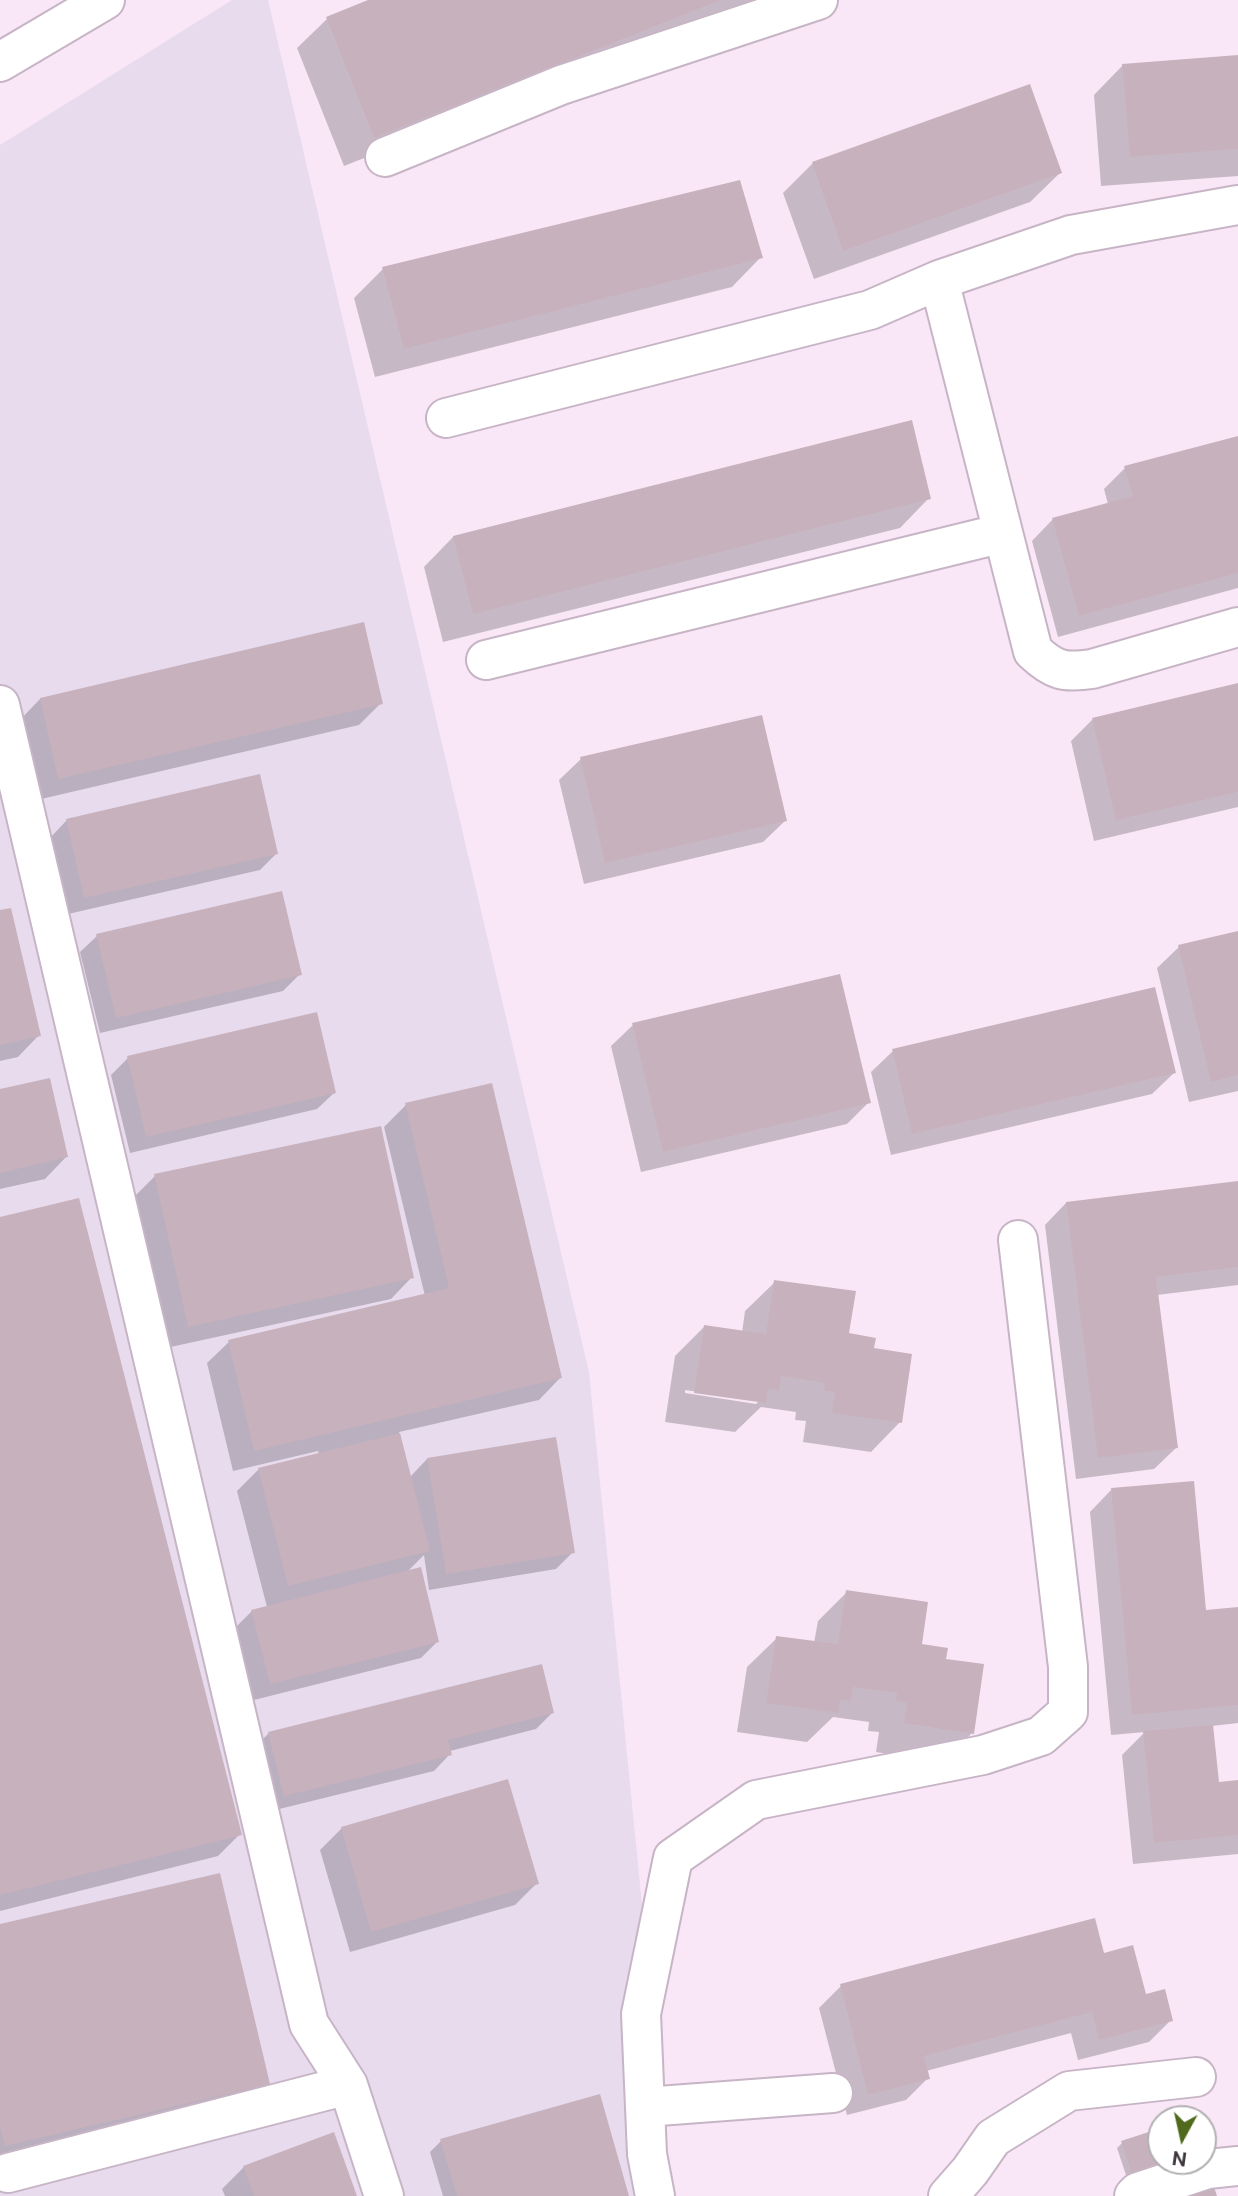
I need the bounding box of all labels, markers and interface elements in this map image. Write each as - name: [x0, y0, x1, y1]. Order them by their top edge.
- north arrow: [1147, 2105, 1217, 2175]
- text: N: [1170, 2147, 1188, 2171]

